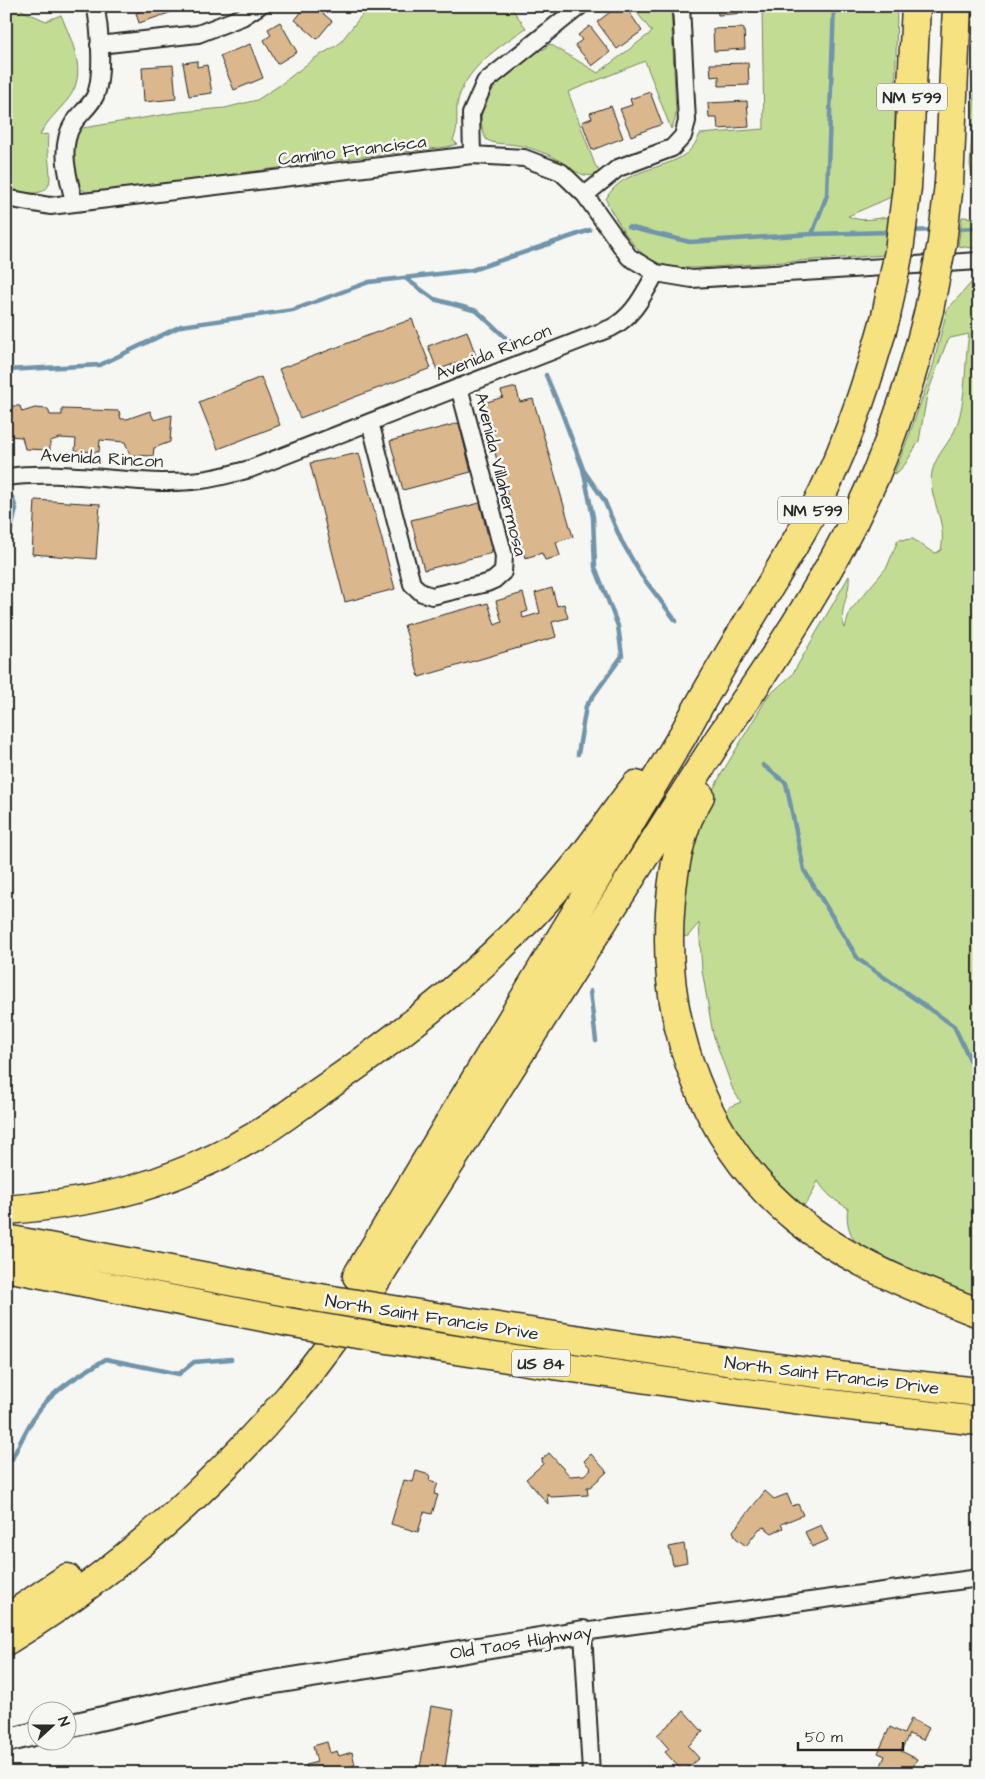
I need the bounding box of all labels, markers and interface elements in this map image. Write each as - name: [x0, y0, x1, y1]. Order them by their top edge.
- road number: NM 599: [877, 84, 947, 110]
- street label: Camino Francisca: [276, 129, 428, 172]
- street label: Avenida Rincon: [431, 318, 555, 387]
- street label: Avenida Villahermosa: [468, 390, 533, 558]
- street label: Avenida Rincon: [40, 443, 164, 474]
- road number: NM 599: [778, 496, 848, 524]
- street label: North Saint Francis Drive: [323, 1288, 541, 1347]
- road number: US 84: [512, 1350, 570, 1376]
- street label: North Saint Francis Drive: [723, 1350, 941, 1401]
- street label: Old Taos Highway: [448, 1619, 594, 1667]
- north arrow: [28, 1702, 78, 1752]
- text: N: [52, 1714, 74, 1730]
- scale bar: [798, 1719, 902, 1751]
- text: 50 m: [805, 1727, 843, 1748]

